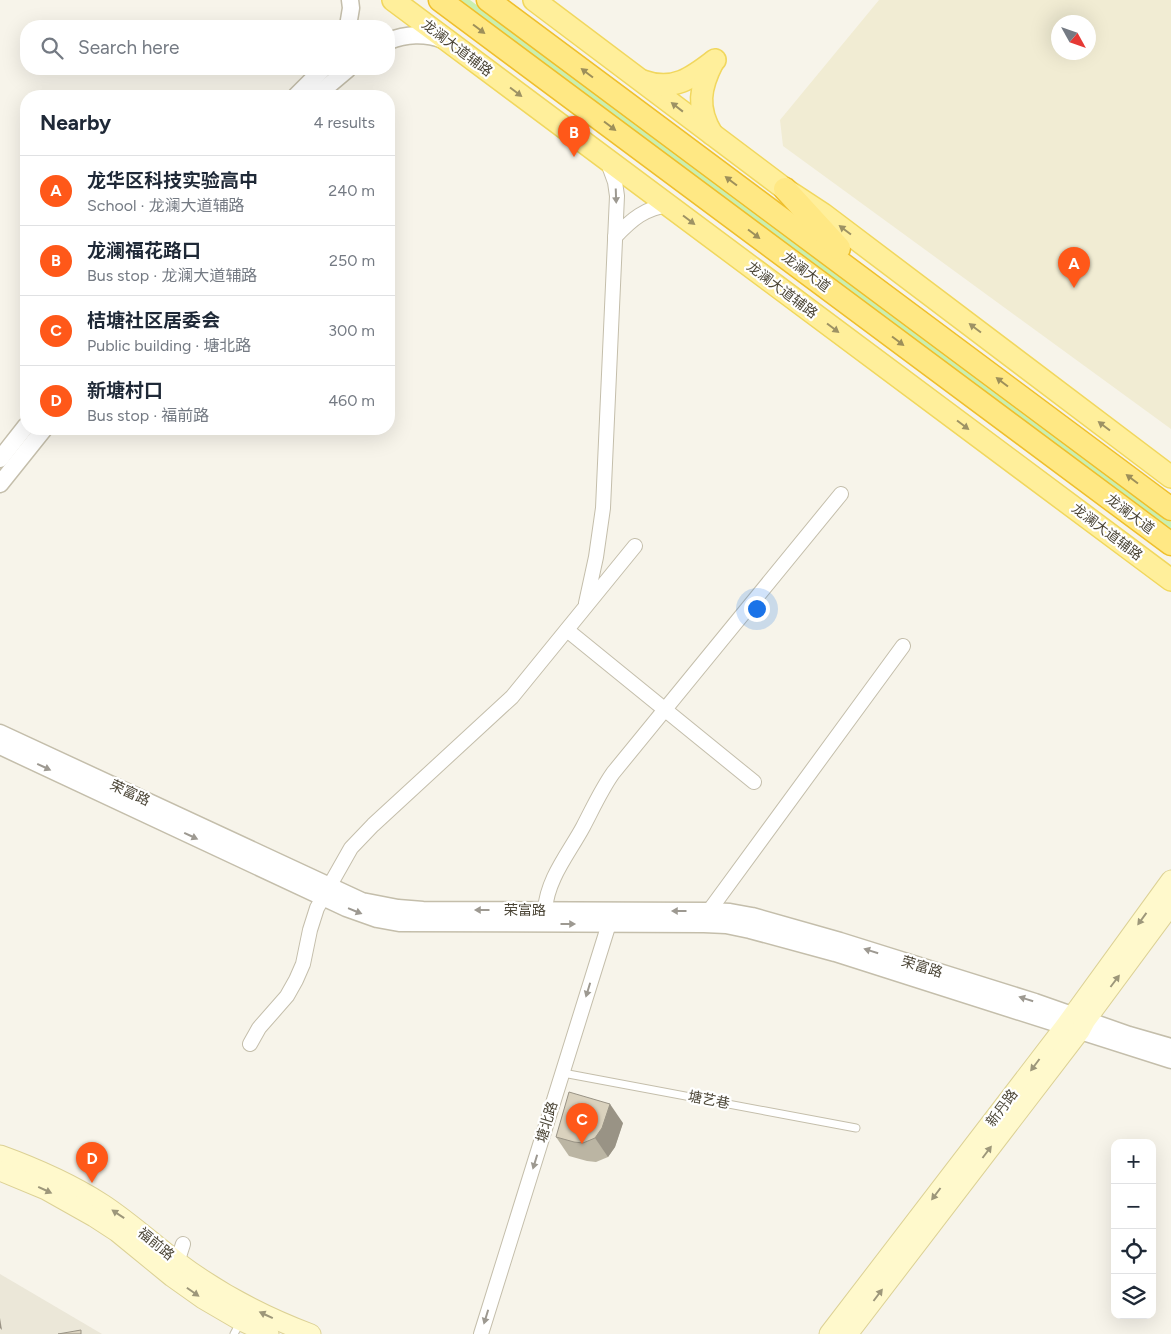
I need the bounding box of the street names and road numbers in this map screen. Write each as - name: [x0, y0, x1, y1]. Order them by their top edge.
- street label: 龙澜大道辅路: [418, 16, 496, 80]
- street label: 龙澜大道: [779, 248, 833, 296]
- street label: 龙澜大道辅路: [743, 258, 821, 322]
- street label: 龙澜大道: [1103, 490, 1157, 538]
- street label: 龙澜大道辅路: [1068, 500, 1146, 564]
- street label: 荣富路: [107, 776, 153, 810]
- street label: 荣富路: [504, 902, 546, 919]
- street label: 荣富路: [899, 953, 945, 981]
- street label: 新丹路: [983, 1086, 1021, 1130]
- street label: 塘艺巷: [687, 1088, 731, 1112]
- street label: 塘北路: [533, 1099, 561, 1145]
- street label: 福前路: [134, 1224, 178, 1264]

